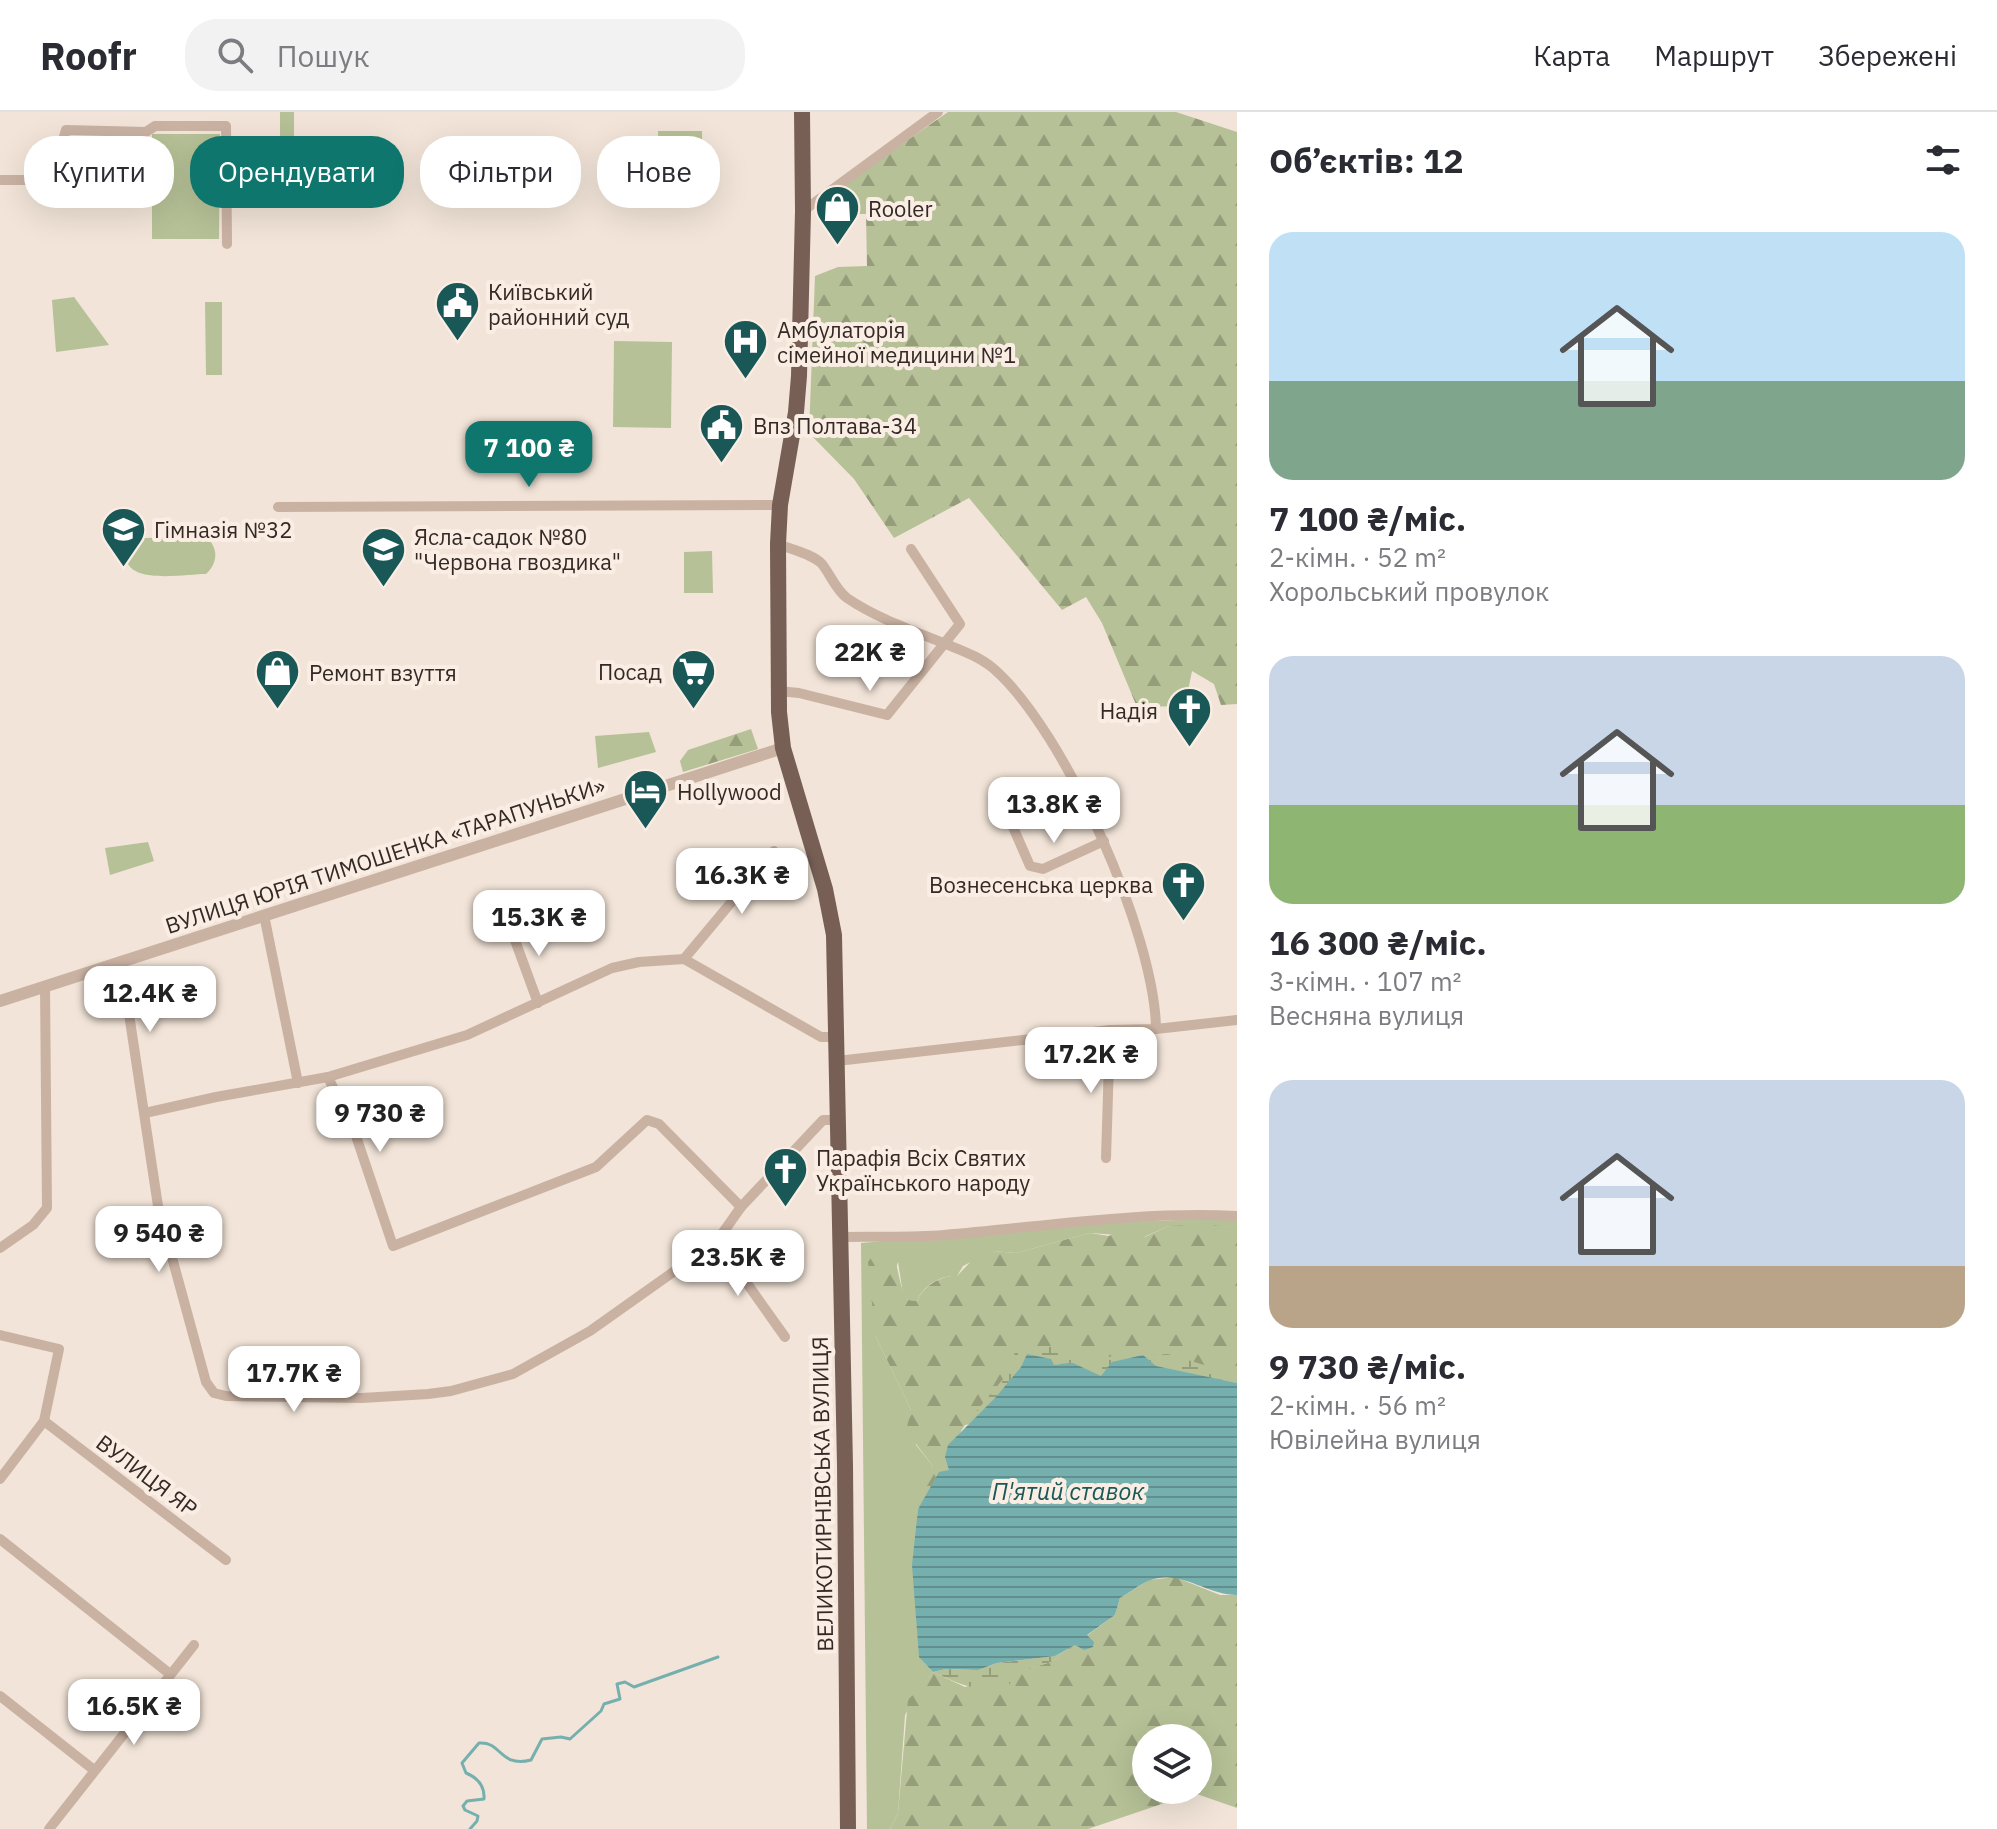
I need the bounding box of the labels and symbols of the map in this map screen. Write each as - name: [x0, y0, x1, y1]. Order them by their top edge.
- shop icon: Rooler: [813, 184, 861, 247]
- place label: Rooler: [868, 194, 933, 223]
- place label: Київський районний суд: [488, 277, 629, 331]
- public building icon: Київський районний суд: [433, 280, 481, 343]
- place label: Амбулаторія сімейної медицини №1: [777, 315, 1016, 369]
- hospital icon: Амбулаторія сімейної медицини №1: [722, 318, 770, 381]
- public building icon: Впз Полтава-34: [698, 401, 746, 464]
- place label: Впз Полтава-34: [753, 411, 917, 440]
- pin: 7 100 ₴: [455, 421, 603, 489]
- school or university icon: Гімназія №32: [99, 505, 147, 568]
- place label: Гімназія №32: [154, 515, 292, 544]
- place label: Ясла-садок №80 "Червона гвоздика": [414, 522, 621, 576]
- school or university icon: Ясла-садок №80 "Червона гвоздика": [359, 525, 407, 588]
- pin: 22K ₴: [814, 625, 926, 693]
- supermarket icon: Посад: [669, 647, 717, 710]
- shop icon: Ремонт взуття: [254, 648, 302, 711]
- place label: Посад: [598, 657, 662, 686]
- place label: Ремонт взуття: [309, 658, 457, 687]
- church icon: Надія: [1165, 686, 1213, 749]
- place label: Надія: [1100, 696, 1158, 725]
- hotel icon: Hollywood: [622, 767, 670, 830]
- street label: ВУЛИЦЯ ЮРІЯ ТИМОШЕНКА «ТАРАПУНЬКИ»: [161, 770, 609, 940]
- place label: Hollywood: [677, 777, 782, 806]
- pin: 13.8K ₴: [980, 777, 1128, 845]
- pin: 16.3K ₴: [668, 848, 816, 916]
- church icon: Вознесенська церква: [1160, 860, 1208, 923]
- place label: Вознесенська церква: [929, 870, 1153, 899]
- pin: 15.3K ₴: [465, 890, 613, 958]
- pin: 12.4K ₴: [76, 966, 224, 1034]
- pin: 17.2K ₴: [1017, 1027, 1165, 1095]
- pin: 9 730 ₴: [306, 1086, 454, 1154]
- place label: Парафія Всіх Святих Українського народу: [816, 1143, 1030, 1197]
- church icon: Парафія Всіх Святих Українського народу: [761, 1146, 809, 1209]
- pin: 9 540 ₴: [85, 1206, 233, 1274]
- pin: 23.5K ₴: [664, 1230, 812, 1298]
- street label: ВЕЛИКОТИРНІВСЬКА ВУЛИЦЯ: [805, 1336, 839, 1652]
- pin: 17.7K ₴: [220, 1346, 368, 1414]
- street label: ВУЛИЦЯ ЯР: [91, 1428, 203, 1522]
- water label: П'ятий ставок: [992, 1475, 1144, 1507]
- pin: 16.5K ₴: [60, 1679, 208, 1747]

